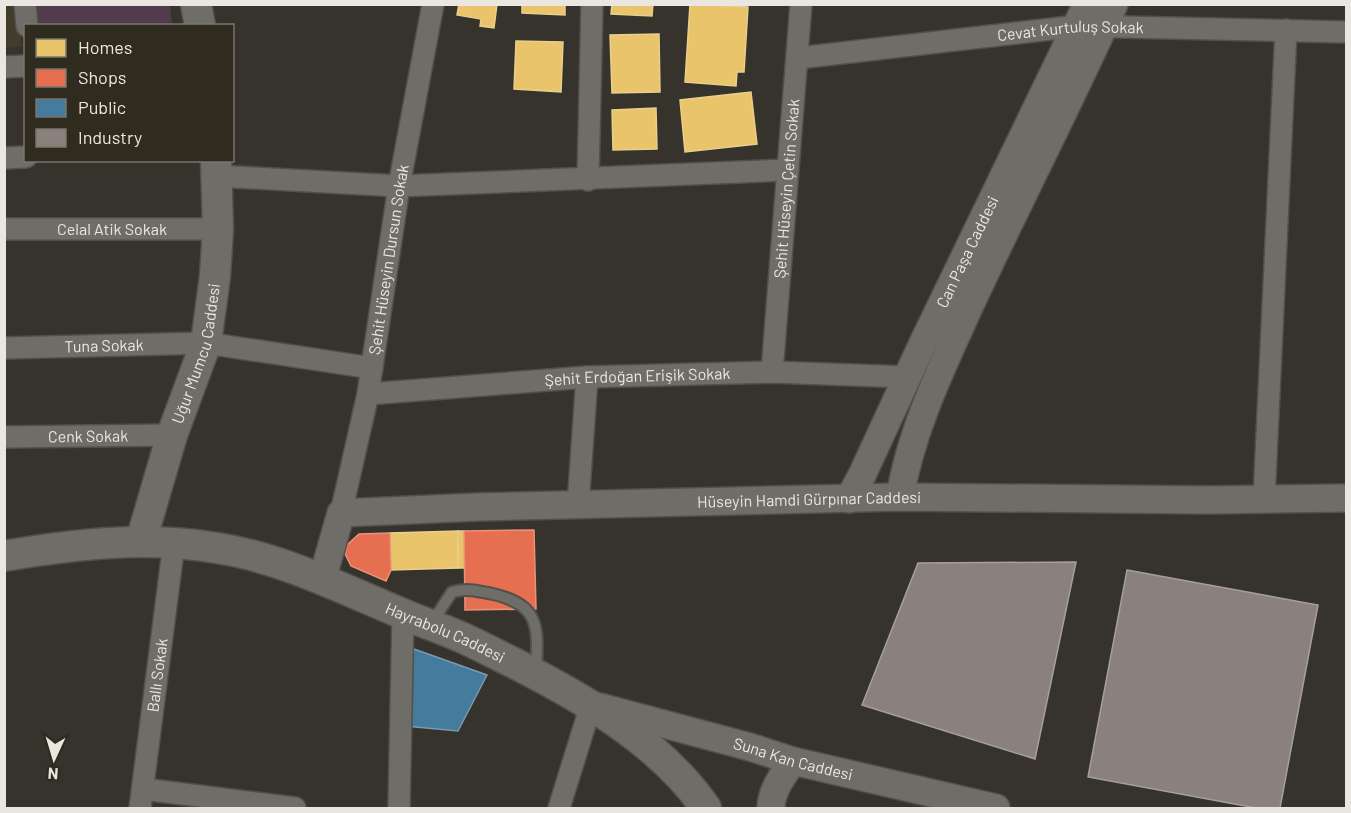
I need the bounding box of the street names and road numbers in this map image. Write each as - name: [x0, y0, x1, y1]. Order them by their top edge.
- street label: Cevat Kurtuluş Sokak: [996, 16, 1144, 44]
- street label: Şehit Hüseyin Çetin Sokak: [769, 98, 803, 279]
- street label: Şehit Hüseyin Dursun Sokak: [364, 163, 412, 356]
- street label: Can Paşa Caddesi: [932, 193, 1002, 311]
- street label: Celal Atik Sokak: [57, 219, 167, 238]
- street label: Uğur Mumcu Caddesi: [167, 282, 223, 426]
- street label: Tuna Sokak: [64, 335, 144, 356]
- street label: Şehit Erdoğan Erişik Sokak: [544, 363, 731, 389]
- street label: Cenk Sokak: [48, 426, 128, 445]
- street label: Hüseyin Hamdi Gürpınar Caddesi: [697, 487, 921, 511]
- street label: Hayrabolu Caddesi: [383, 598, 508, 666]
- street label: Ballı Sokak: [142, 637, 171, 713]
- street label: Suna Kan Caddesi: [731, 733, 855, 784]

